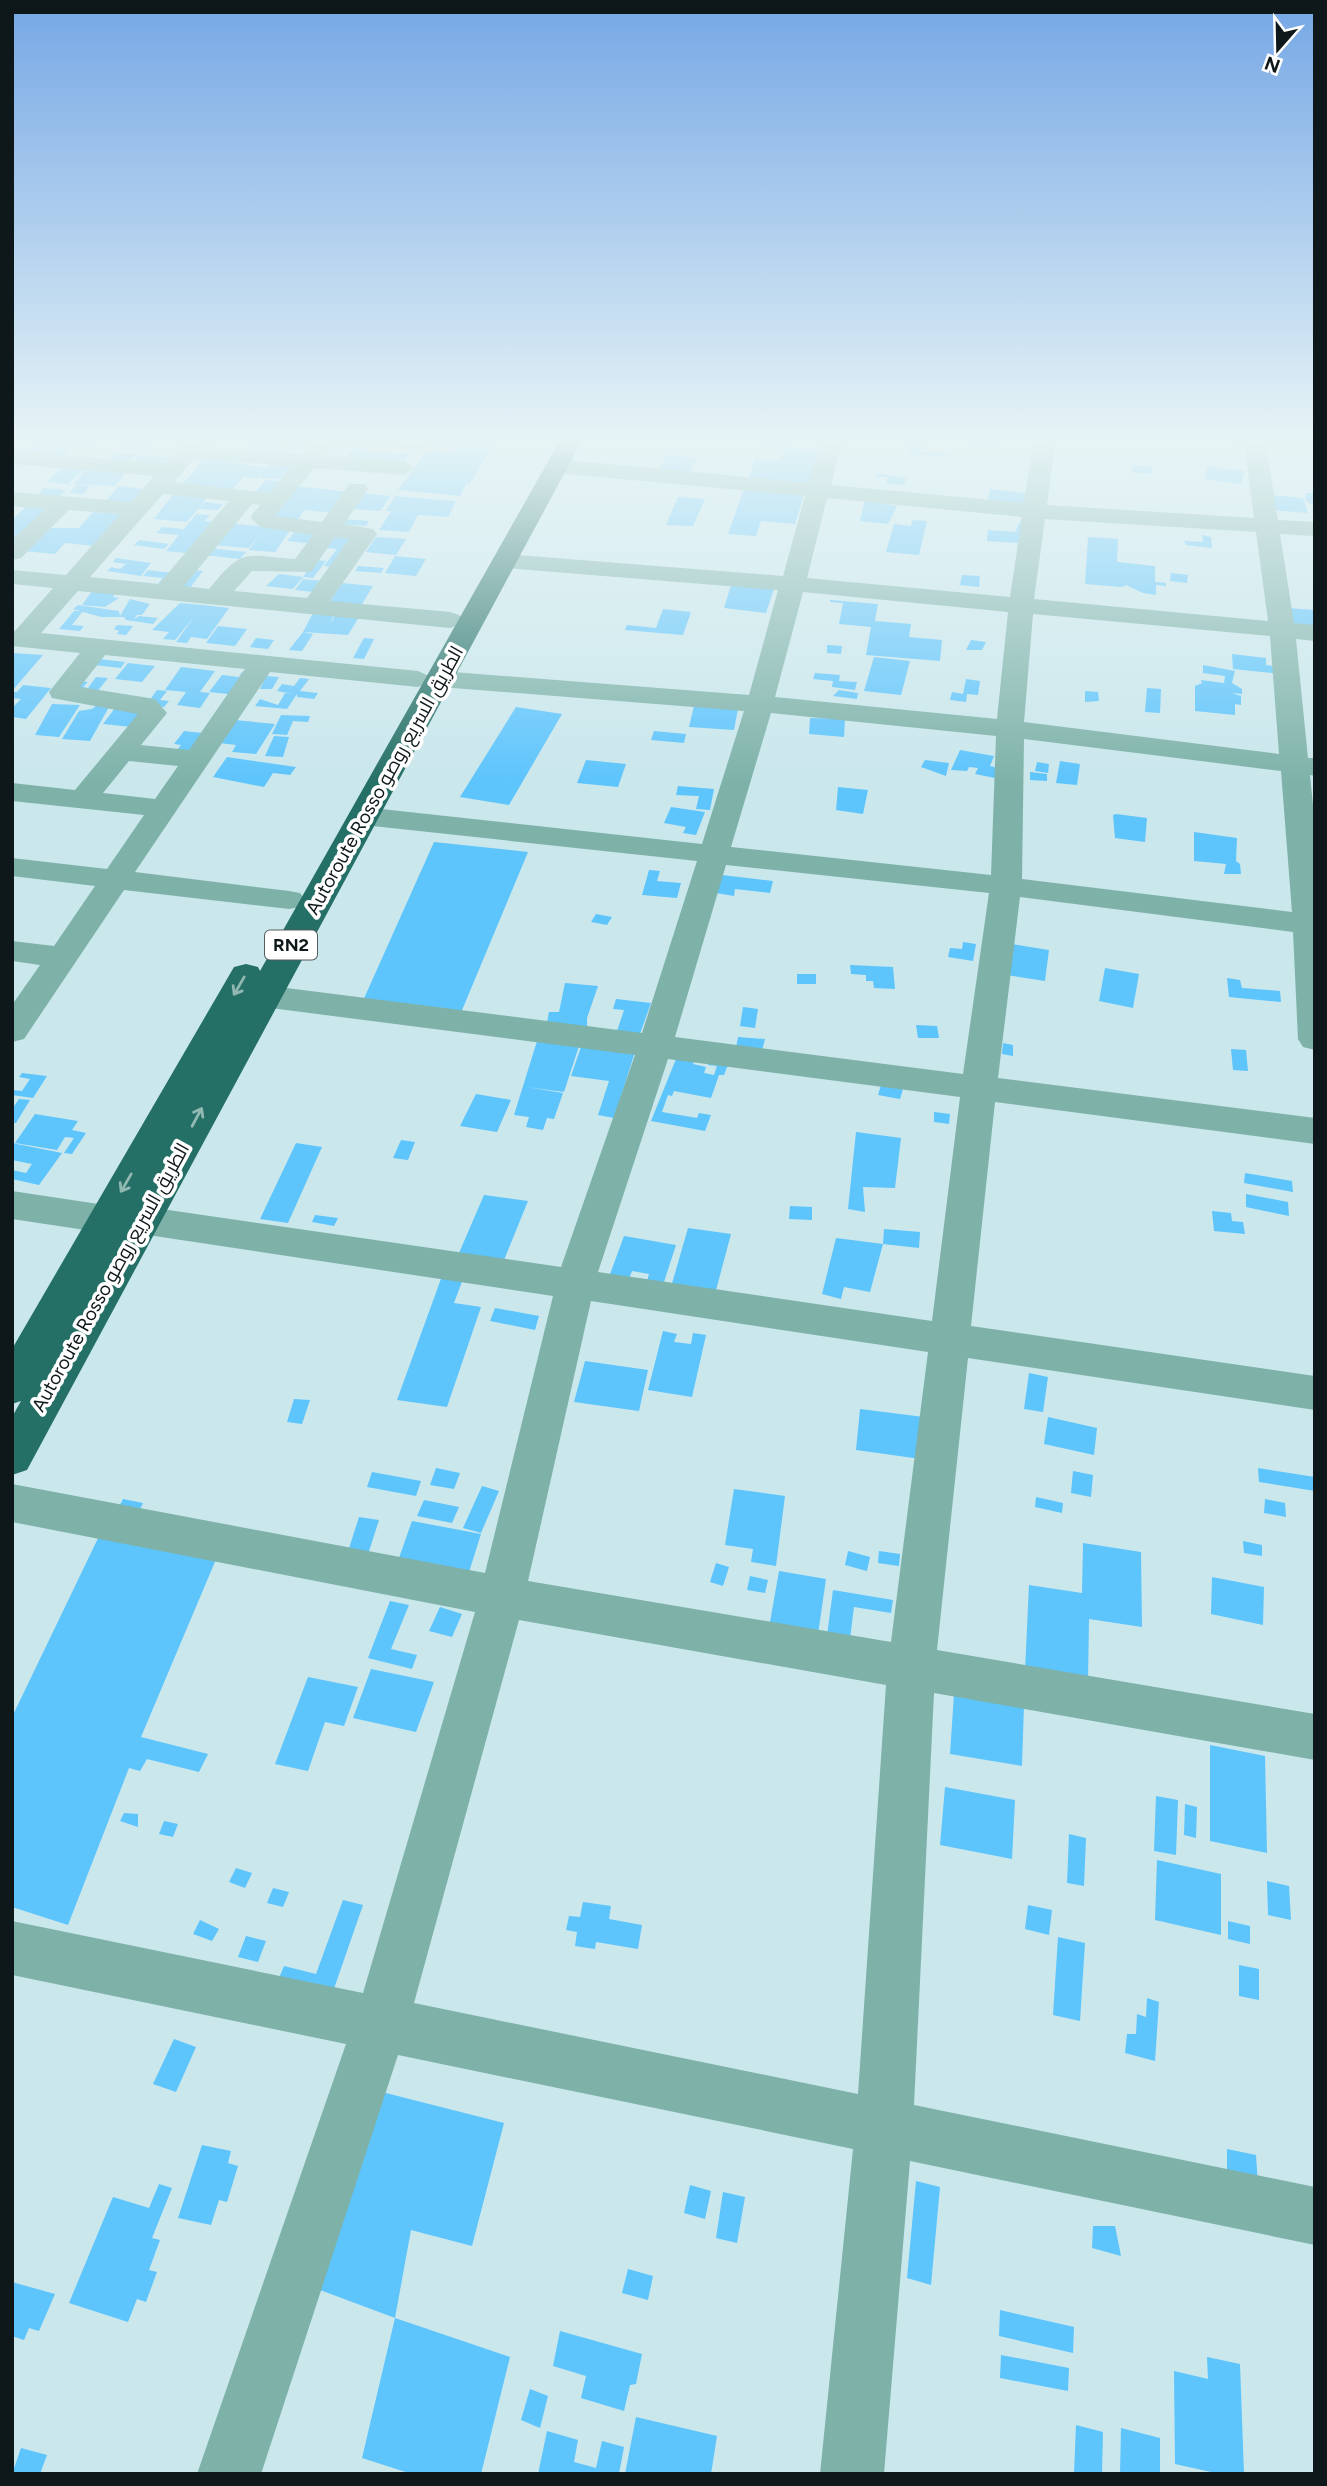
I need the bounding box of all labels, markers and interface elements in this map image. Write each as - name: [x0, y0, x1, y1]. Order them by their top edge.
- north arrow: [1243, 14, 1313, 84]
- text: N: [1262, 51, 1283, 78]
- street label: Autoroute Rosso الطريق السريع روصو: [301, 642, 470, 920]
- road number: RN2: [265, 930, 317, 960]
- one-way arrow: [232, 975, 246, 995]
- one-way arrow: [191, 1107, 204, 1128]
- street label: Autoroute Rosso الطريق السريع روصو: [27, 1139, 196, 1417]
- one-way arrow: [118, 1173, 132, 1193]

